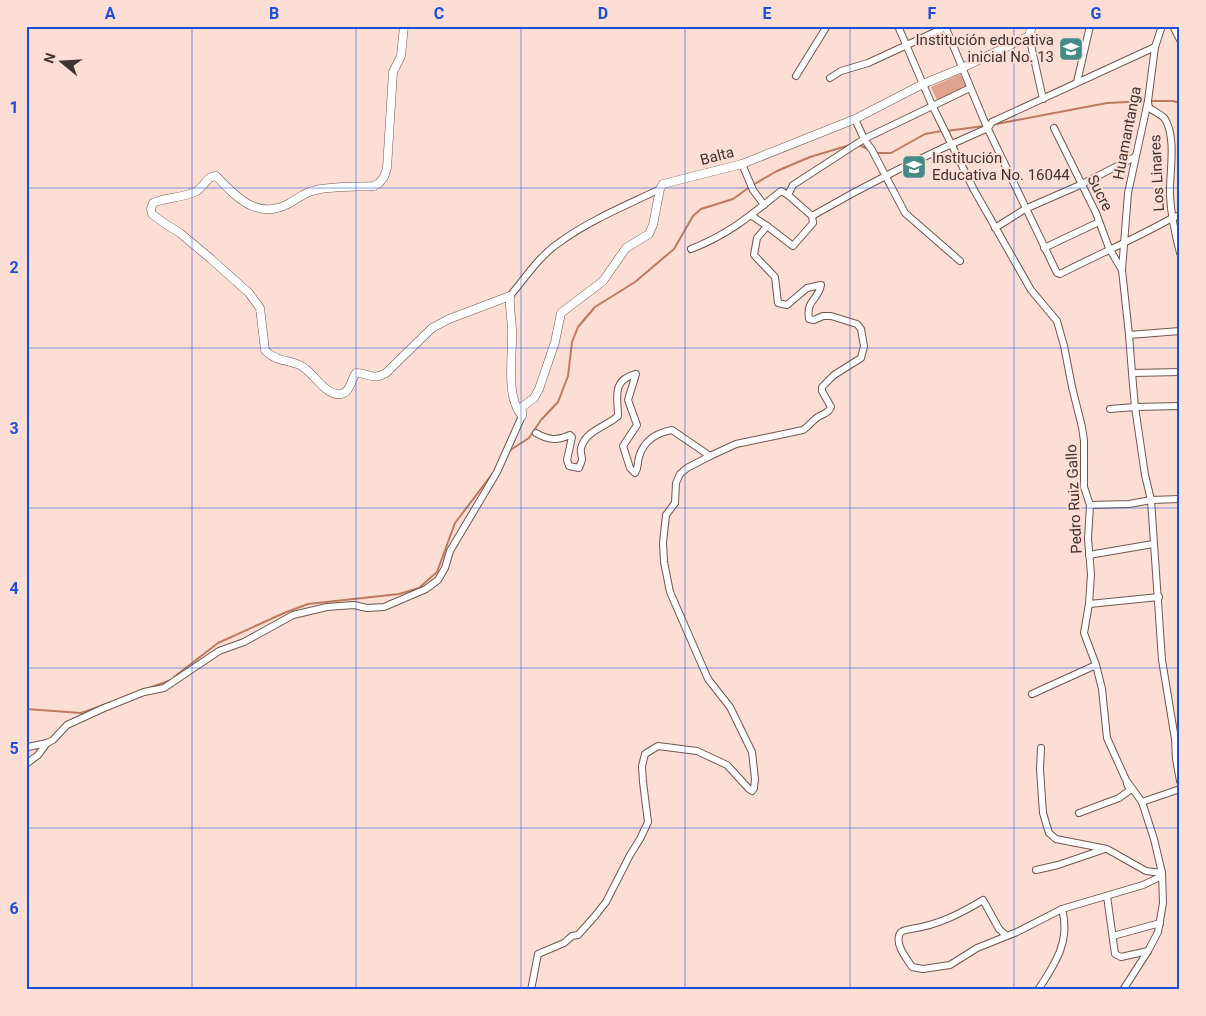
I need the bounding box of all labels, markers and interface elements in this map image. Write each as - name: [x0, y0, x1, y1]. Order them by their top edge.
- text: A: [105, 4, 116, 23]
- text: B: [269, 4, 279, 23]
- text: C: [434, 4, 444, 23]
- text: D: [598, 4, 608, 23]
- text: E: [763, 4, 772, 23]
- text: F: [928, 4, 937, 23]
- text: G: [1091, 4, 1102, 23]
- place label: Institución educativa inicial No. 13: [916, 31, 1054, 66]
- school or university icon: Institución educativa inicial No. 13: [1058, 36, 1084, 62]
- north arrow: [38, 38, 88, 88]
- text: N: [40, 51, 59, 65]
- street label: Huamantanga: [1109, 85, 1145, 181]
- text: 1: [9, 98, 19, 117]
- street label: Los Linares: [1146, 134, 1168, 212]
- street label: Balta: [698, 143, 736, 169]
- place label: Institución Educativa No. 16044: [932, 149, 1070, 184]
- school or university icon: Institución Educativa No. 16044: [901, 154, 927, 180]
- street label: Sucre: [1083, 172, 1117, 214]
- text: 2: [9, 258, 19, 277]
- text: 3: [9, 419, 19, 438]
- street label: Pedro Ruiz Gallo: [1062, 444, 1086, 554]
- text: 4: [9, 579, 19, 598]
- text: 5: [9, 739, 19, 758]
- text: 6: [9, 899, 19, 918]

